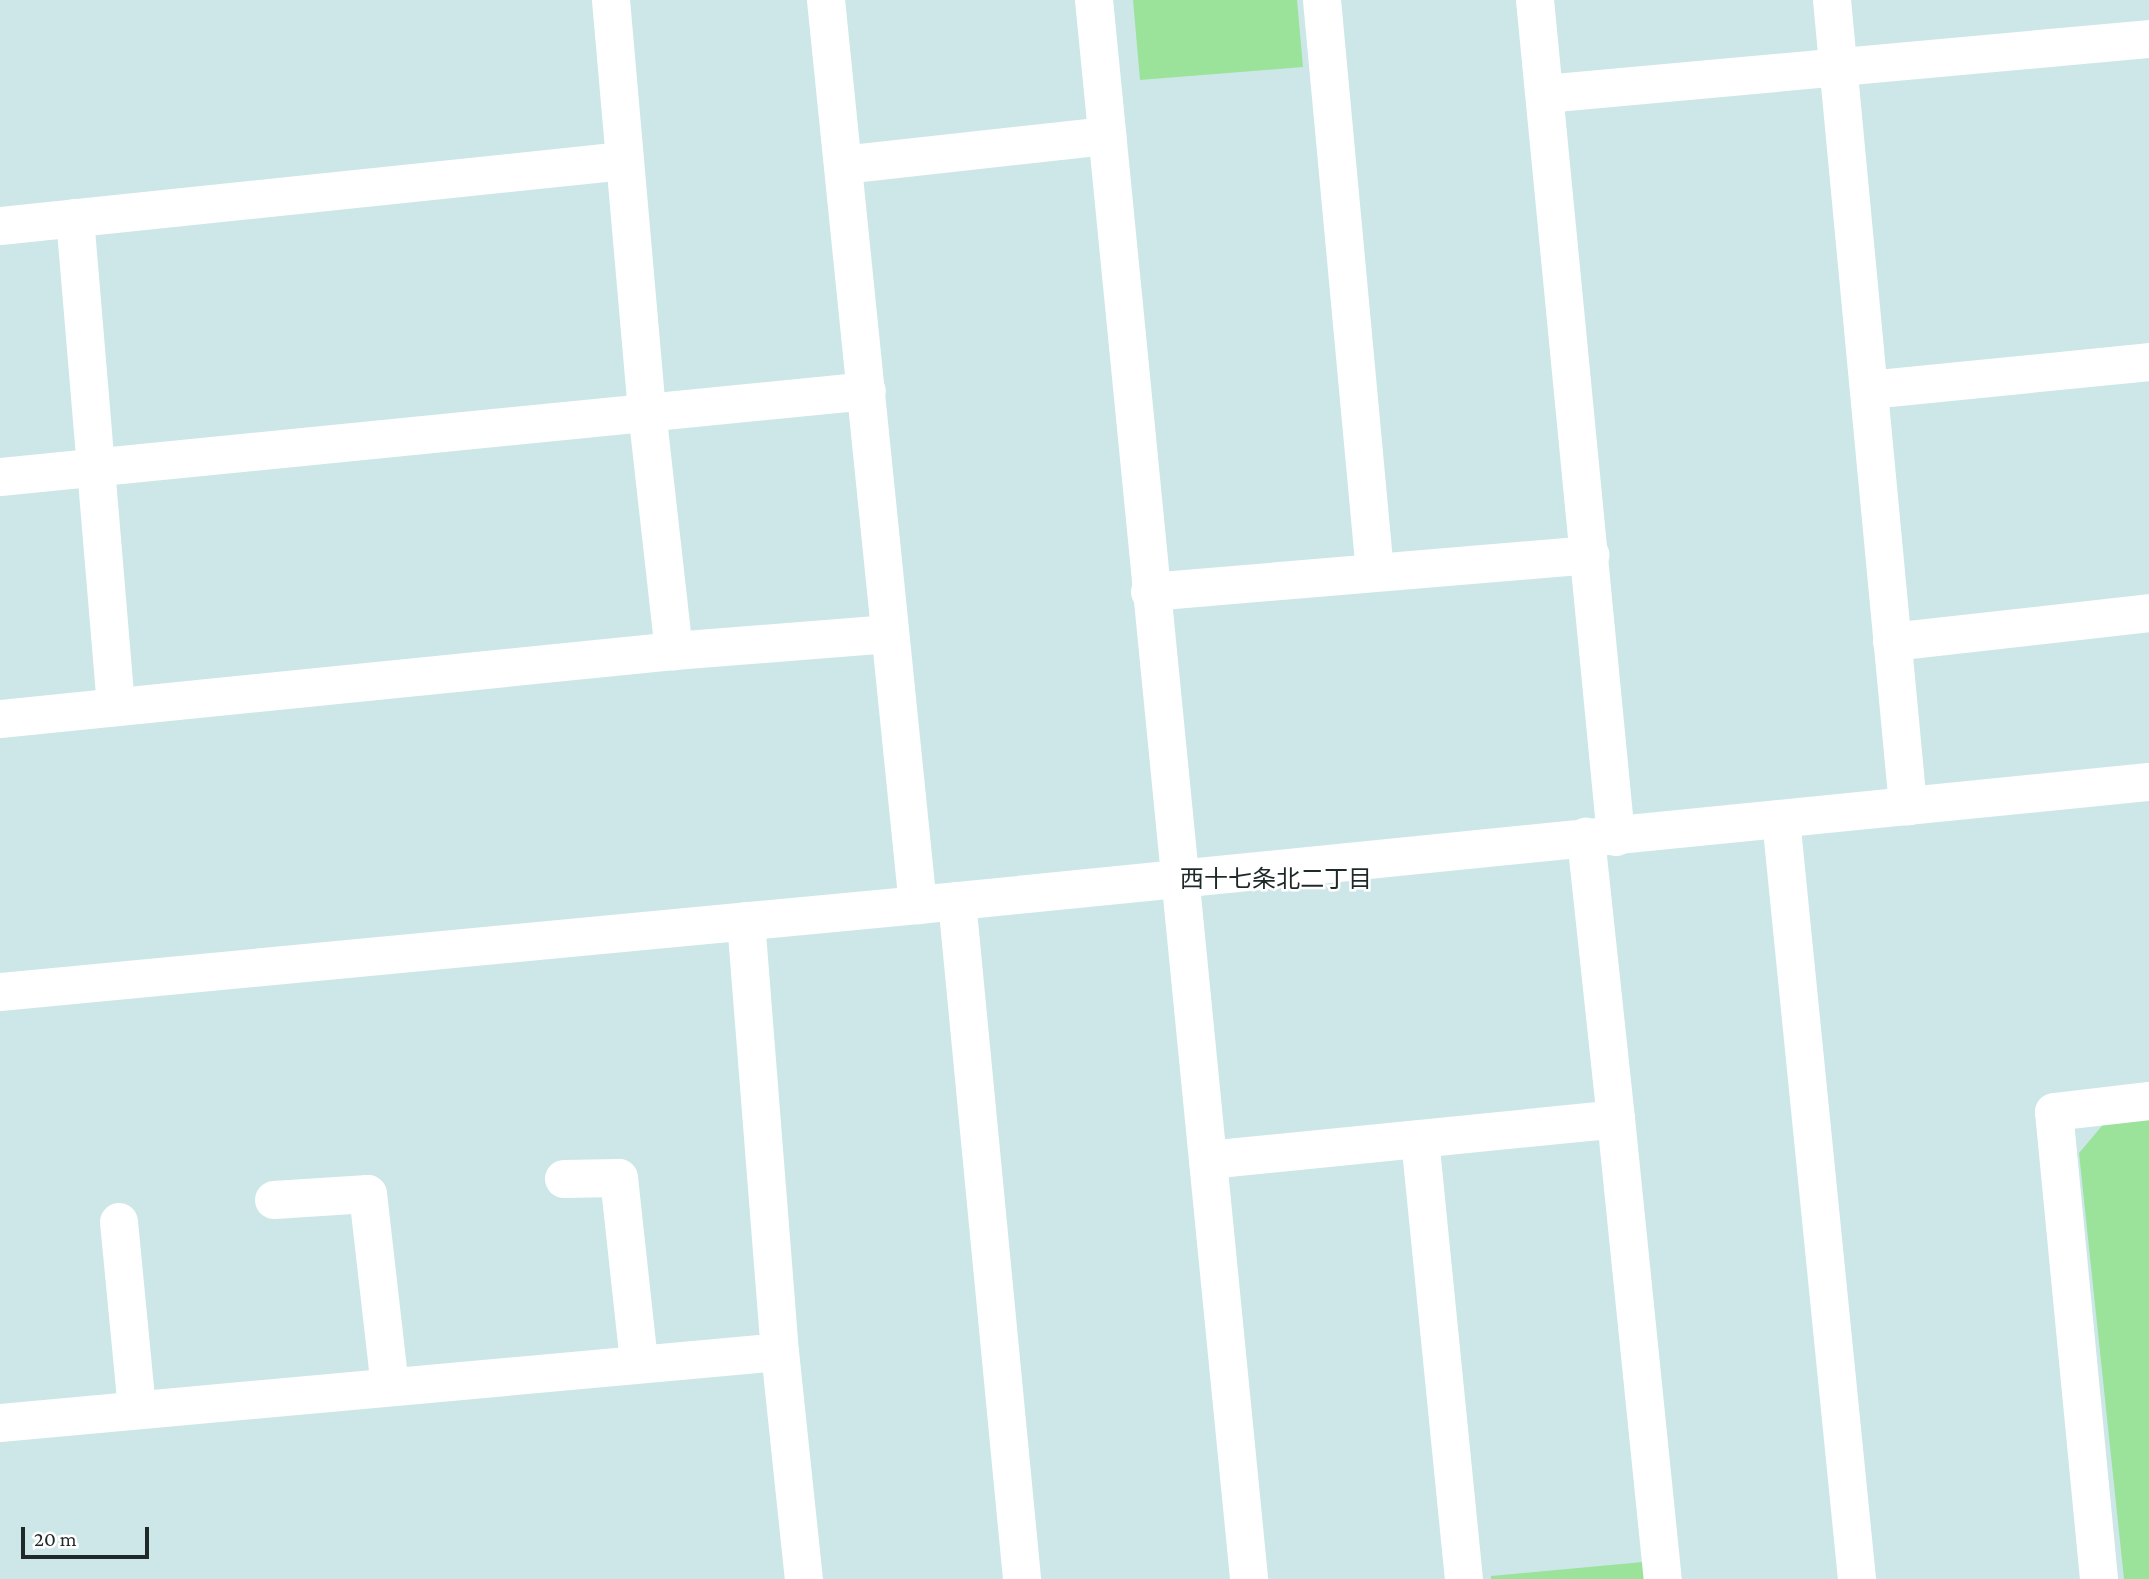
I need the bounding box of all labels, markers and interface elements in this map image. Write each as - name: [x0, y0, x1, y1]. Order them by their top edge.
- district label: 西十七条北二丁目: [1180, 865, 1372, 893]
- scale bar: [24, 1512, 152, 1556]
- text: 20 m: [34, 1527, 77, 1551]

